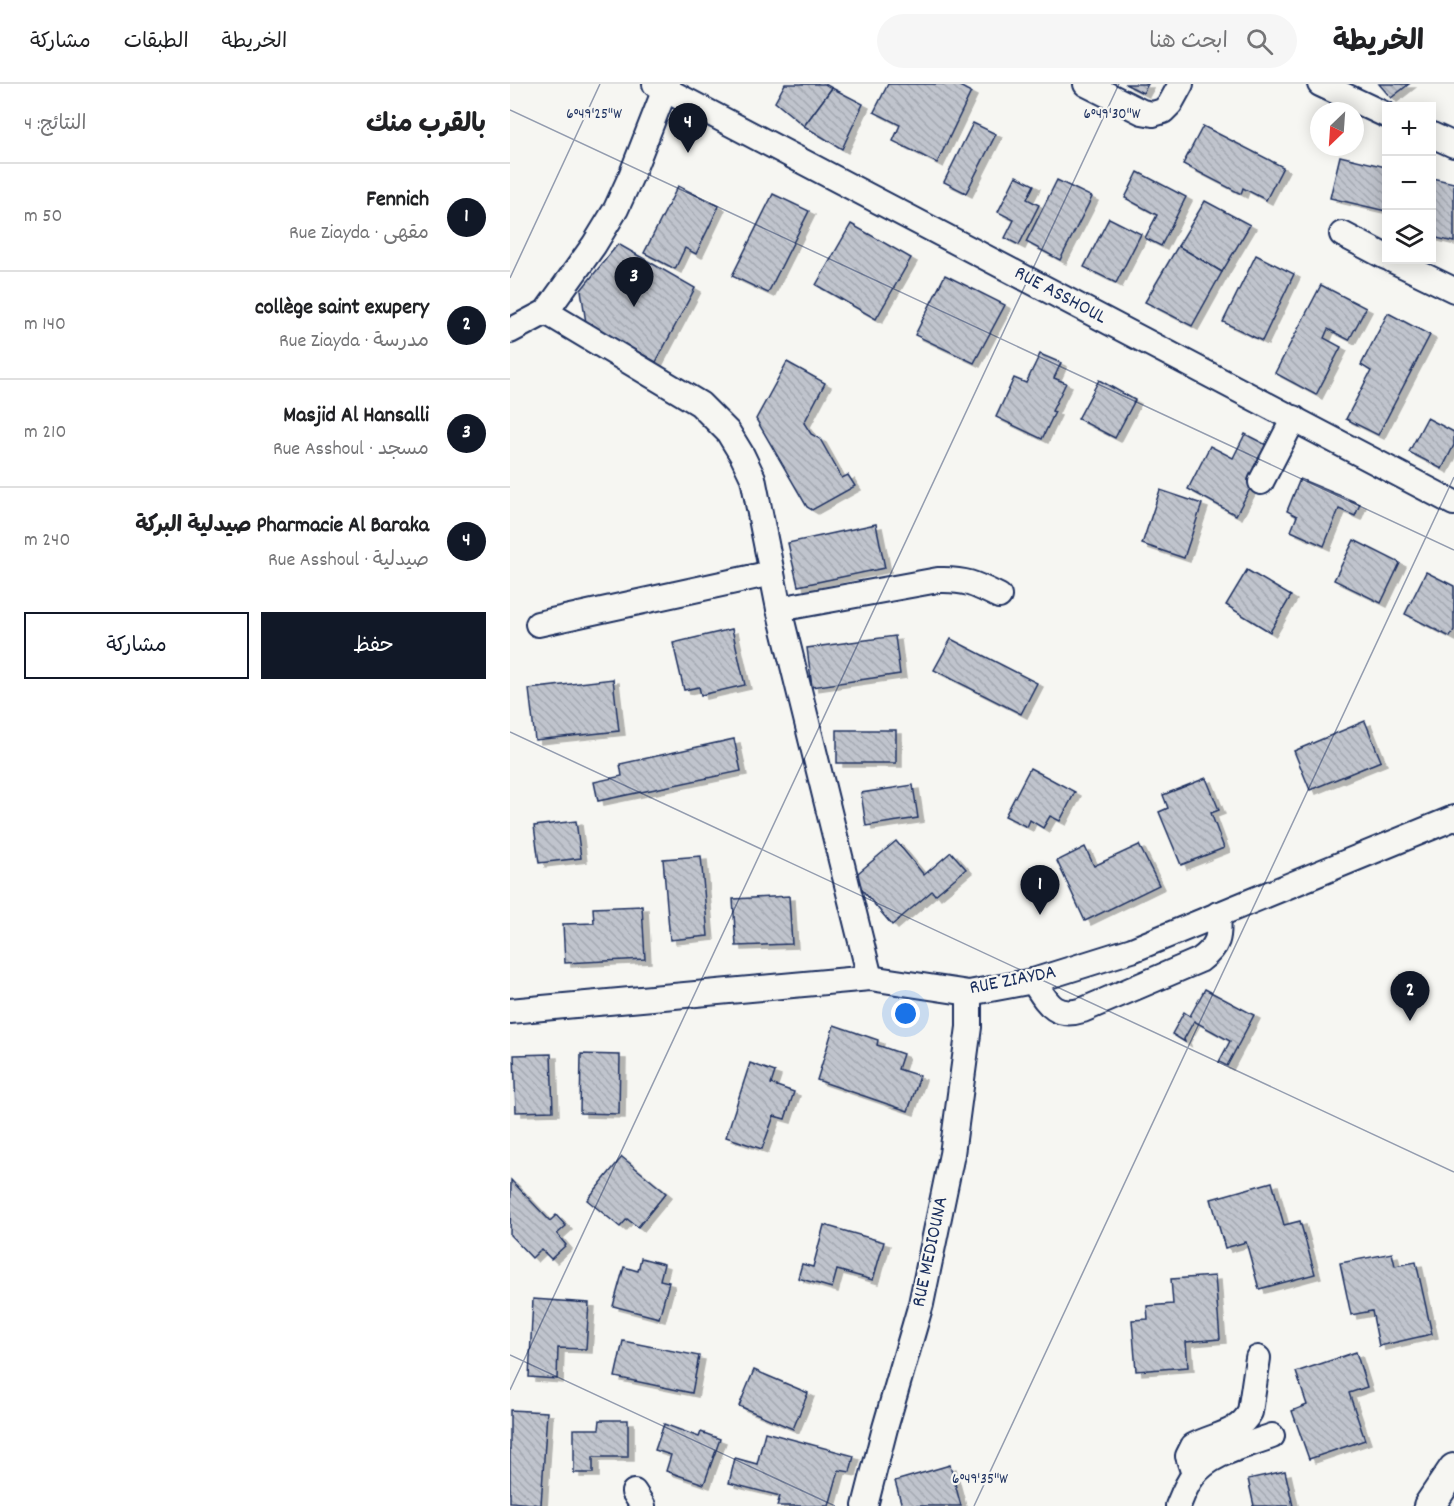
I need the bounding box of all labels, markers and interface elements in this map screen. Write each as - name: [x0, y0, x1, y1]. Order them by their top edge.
- search box: [877, 14, 1297, 68]
- text: الخريطة: [1333, 24, 1424, 64]
- icon: search: [1243, 25, 1276, 58]
- text: ابحث هنا: [1149, 27, 1228, 58]
- text: مشاركة: [30, 28, 91, 58]
- text: الطبقات: [124, 28, 189, 58]
- text: الخريطة: [222, 28, 287, 58]
- north arrow: [1310, 102, 1364, 156]
- map controls: [1382, 102, 1436, 264]
- button: +: [1382, 102, 1436, 156]
- text: 6°49'25"W: [566, 104, 622, 126]
- pin: 4: [668, 104, 708, 153]
- text: 6°49'30"W: [1083, 104, 1141, 126]
- text: بالقرب منك: [366, 107, 486, 144]
- text: النتائج: 4: [24, 111, 86, 139]
- button: −: [1382, 156, 1436, 210]
- text: Fennich: [366, 185, 429, 216]
- text: 50 m: [24, 203, 63, 231]
- text: 1: [464, 203, 469, 231]
- button: layers: [1382, 210, 1436, 264]
- text: مقهى · Rue Ziayda: [289, 220, 429, 248]
- pin: 3: [614, 258, 654, 307]
- street label: RUE ASSHOUL: [1009, 260, 1111, 332]
- text: collège saint exupery: [255, 293, 429, 324]
- text: 140 m: [24, 311, 66, 339]
- text: 2: [462, 311, 471, 339]
- text: مدرسة · Rue Ziayda: [279, 328, 429, 356]
- text: Masjid Al Hansalli: [283, 401, 429, 432]
- text: 210 m: [24, 419, 66, 447]
- text: 3: [462, 419, 471, 447]
- text: مسجد · Rue Asshoul: [273, 436, 429, 464]
- text: Pharmacie Al Baraka صيدلية البركة: [135, 511, 429, 542]
- text: 240 m: [24, 527, 70, 555]
- text: 4: [462, 527, 471, 555]
- text: صيدلية · Rue Asshoul: [268, 547, 429, 575]
- button: مشاركة: [24, 612, 249, 679]
- button: حفظ: [261, 612, 486, 679]
- pin: 1: [1020, 866, 1060, 915]
- street label: RUE ZIAYDA: [967, 959, 1059, 1003]
- pin: 2: [1390, 972, 1430, 1021]
- your location: [891, 999, 920, 1028]
- street label: RUE MEDIOUNA: [906, 1194, 956, 1310]
- text: 6°49'35"W: [952, 1469, 1008, 1491]

